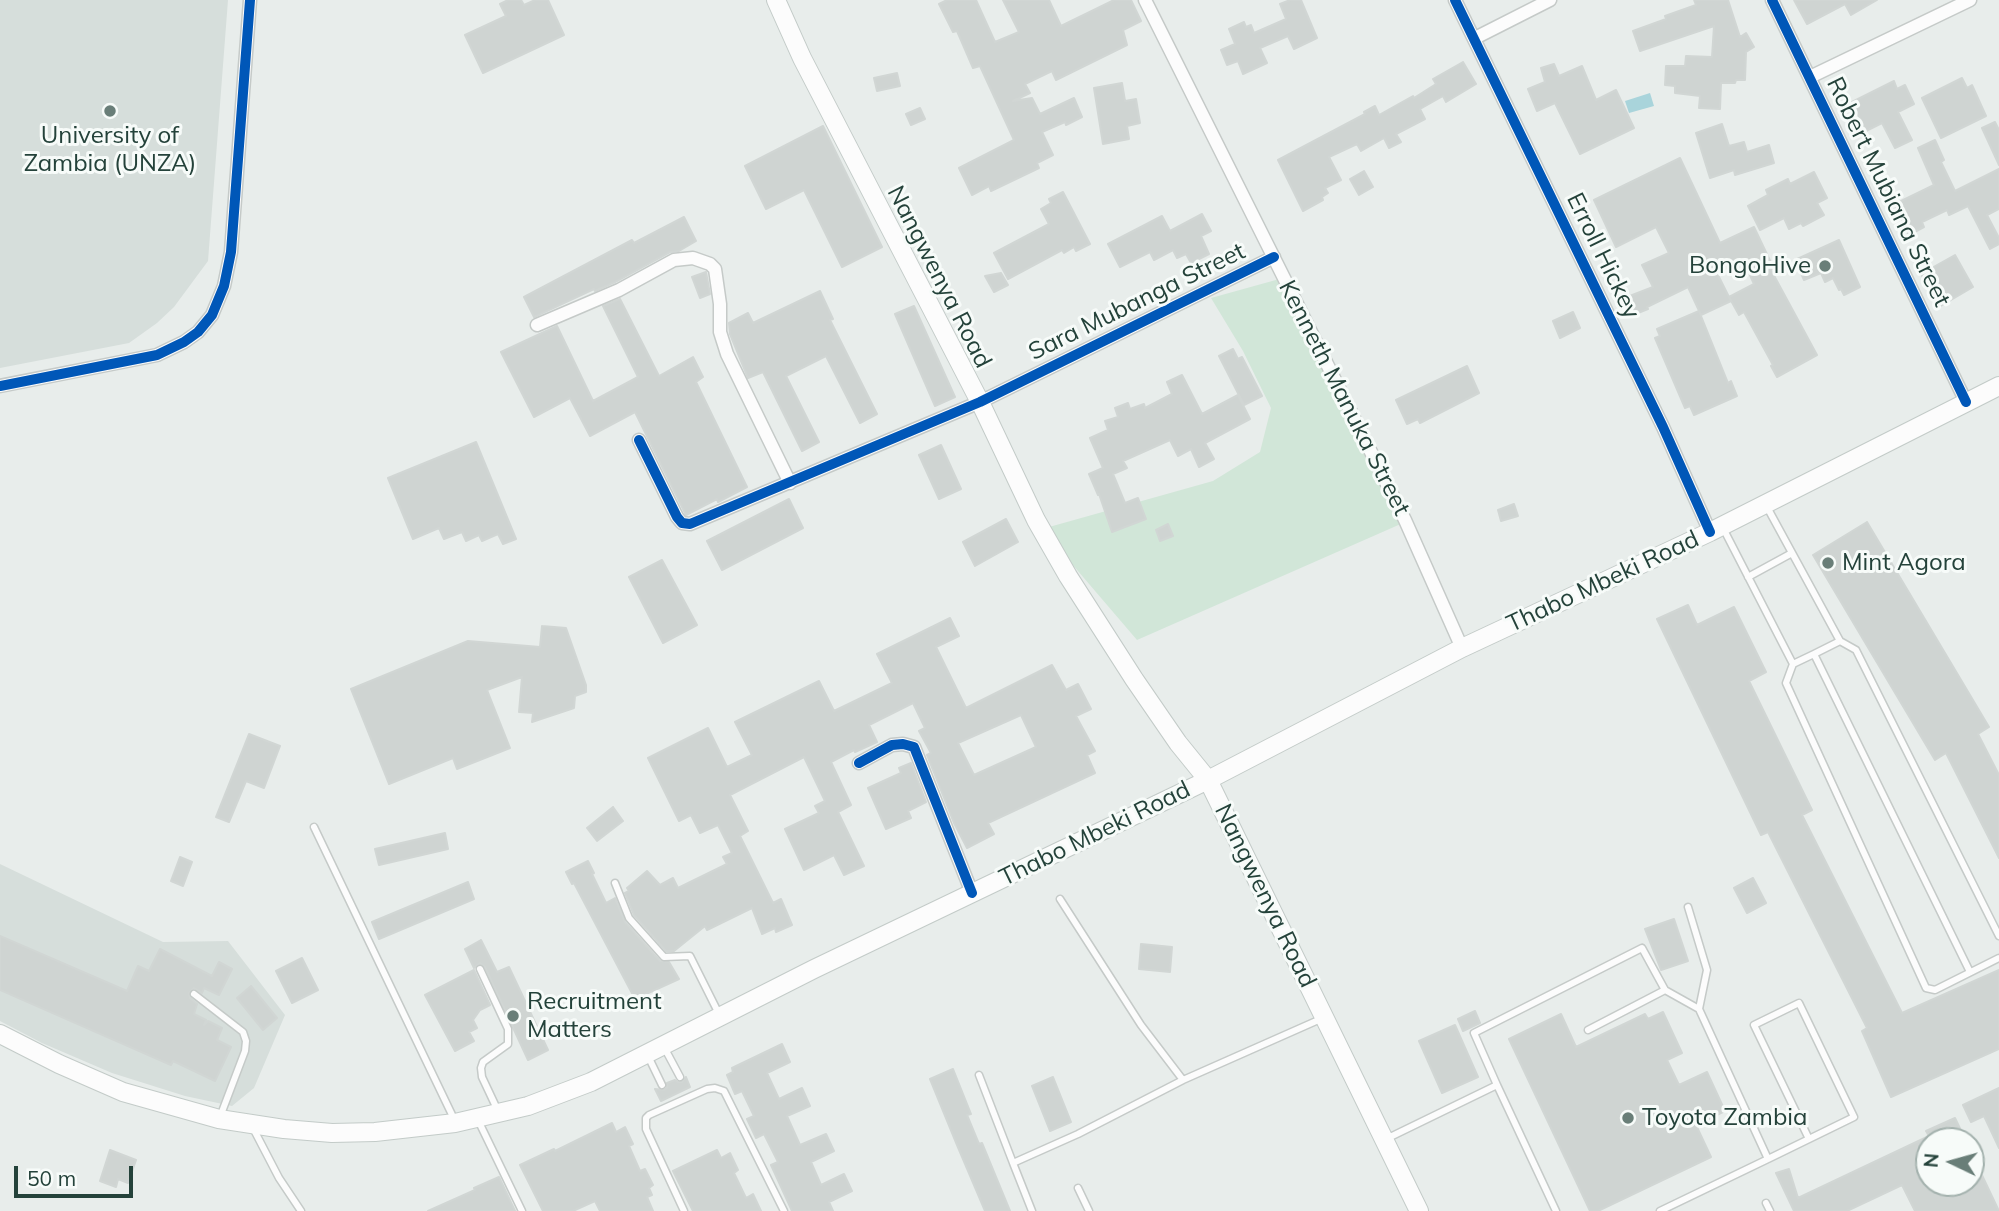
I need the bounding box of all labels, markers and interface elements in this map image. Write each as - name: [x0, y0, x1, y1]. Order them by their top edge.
- street label: Robert Mubiana Street: [1820, 73, 1956, 311]
- marker: University of Zambia (UNZA): [102, 103, 118, 119]
- place label: University of Zambia (UNZA): [24, 122, 196, 178]
- street label: Nangwenya Road: [881, 181, 997, 373]
- street label: Erroll Hickey: [1560, 188, 1646, 324]
- street label: Sara Mubanga Street: [1024, 237, 1250, 367]
- place label: BongoHive: [1689, 252, 1811, 280]
- marker: BongoHive: [1817, 258, 1833, 274]
- street label: Kenneth Manuka Street: [1272, 276, 1416, 520]
- street label: Thabo Mbeki Road: [1502, 525, 1704, 639]
- place label: Mint Agora: [1842, 549, 1966, 577]
- marker: Mint Agora: [1820, 555, 1836, 571]
- street label: Thabo Mbeki Road: [995, 775, 1195, 893]
- street label: Nangwenya Road: [1208, 800, 1322, 992]
- place label: Recruitment Matters: [527, 988, 662, 1044]
- marker: Recruitment Matters: [505, 1008, 521, 1024]
- place label: Toyota Zambia: [1642, 1104, 1807, 1132]
- marker: Toyota Zambia: [1620, 1110, 1636, 1126]
- north arrow: [1915, 1127, 1985, 1197]
- scale bar: [18, 1152, 136, 1196]
- text: N: [1918, 1152, 1944, 1169]
- text: 50 m: [27, 1165, 76, 1191]

